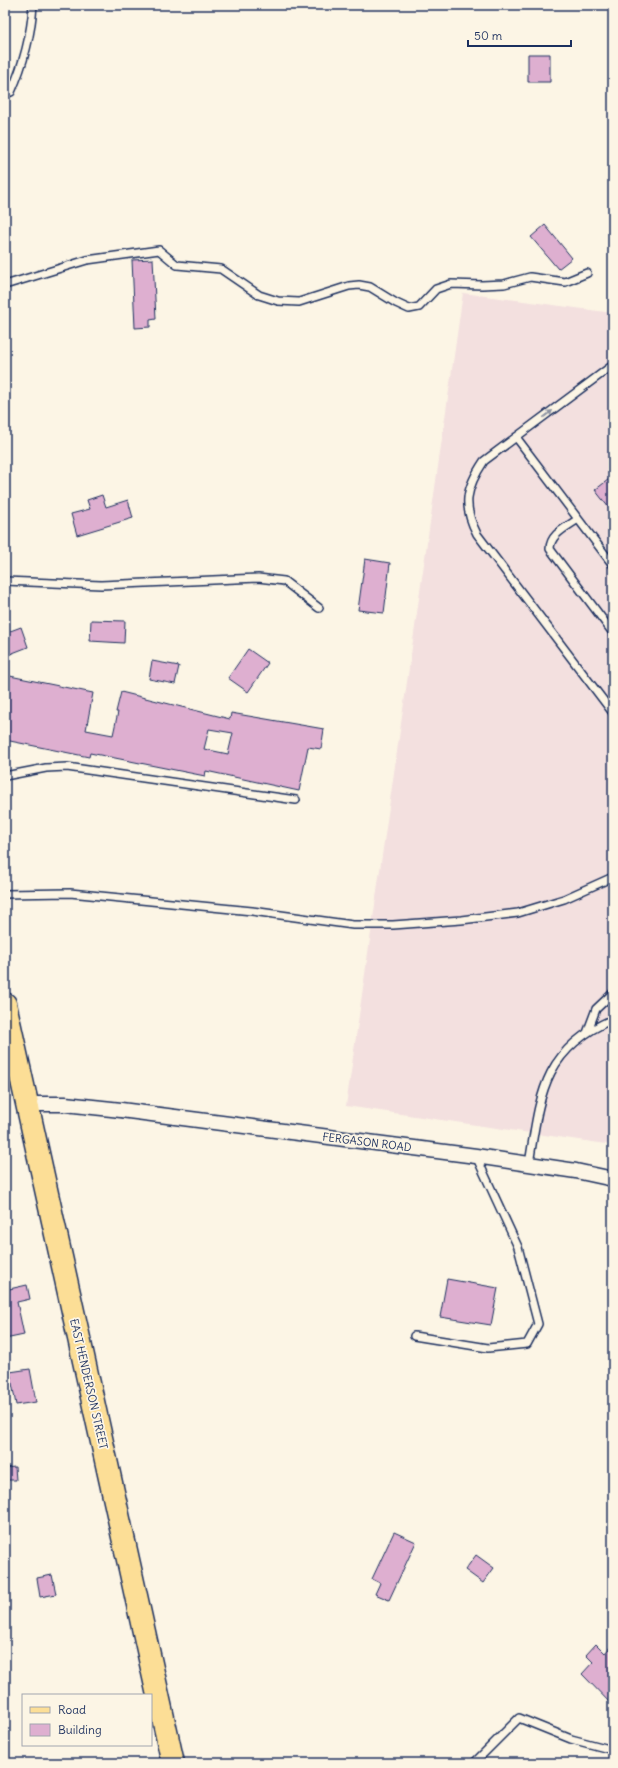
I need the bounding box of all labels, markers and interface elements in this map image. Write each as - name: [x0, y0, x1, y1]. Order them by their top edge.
- scale bar: [468, 22, 571, 48]
- text: 50 m: [474, 28, 503, 43]
- one-way arrow: [542, 410, 553, 418]
- street label: FERGASON ROAD: [322, 1130, 413, 1154]
- street label: EAST HENDERSON STREET: [67, 1317, 111, 1451]
- legend: [22, 1694, 152, 1746]
- text: Road: [58, 1702, 86, 1717]
- text: Building: [58, 1722, 102, 1737]

